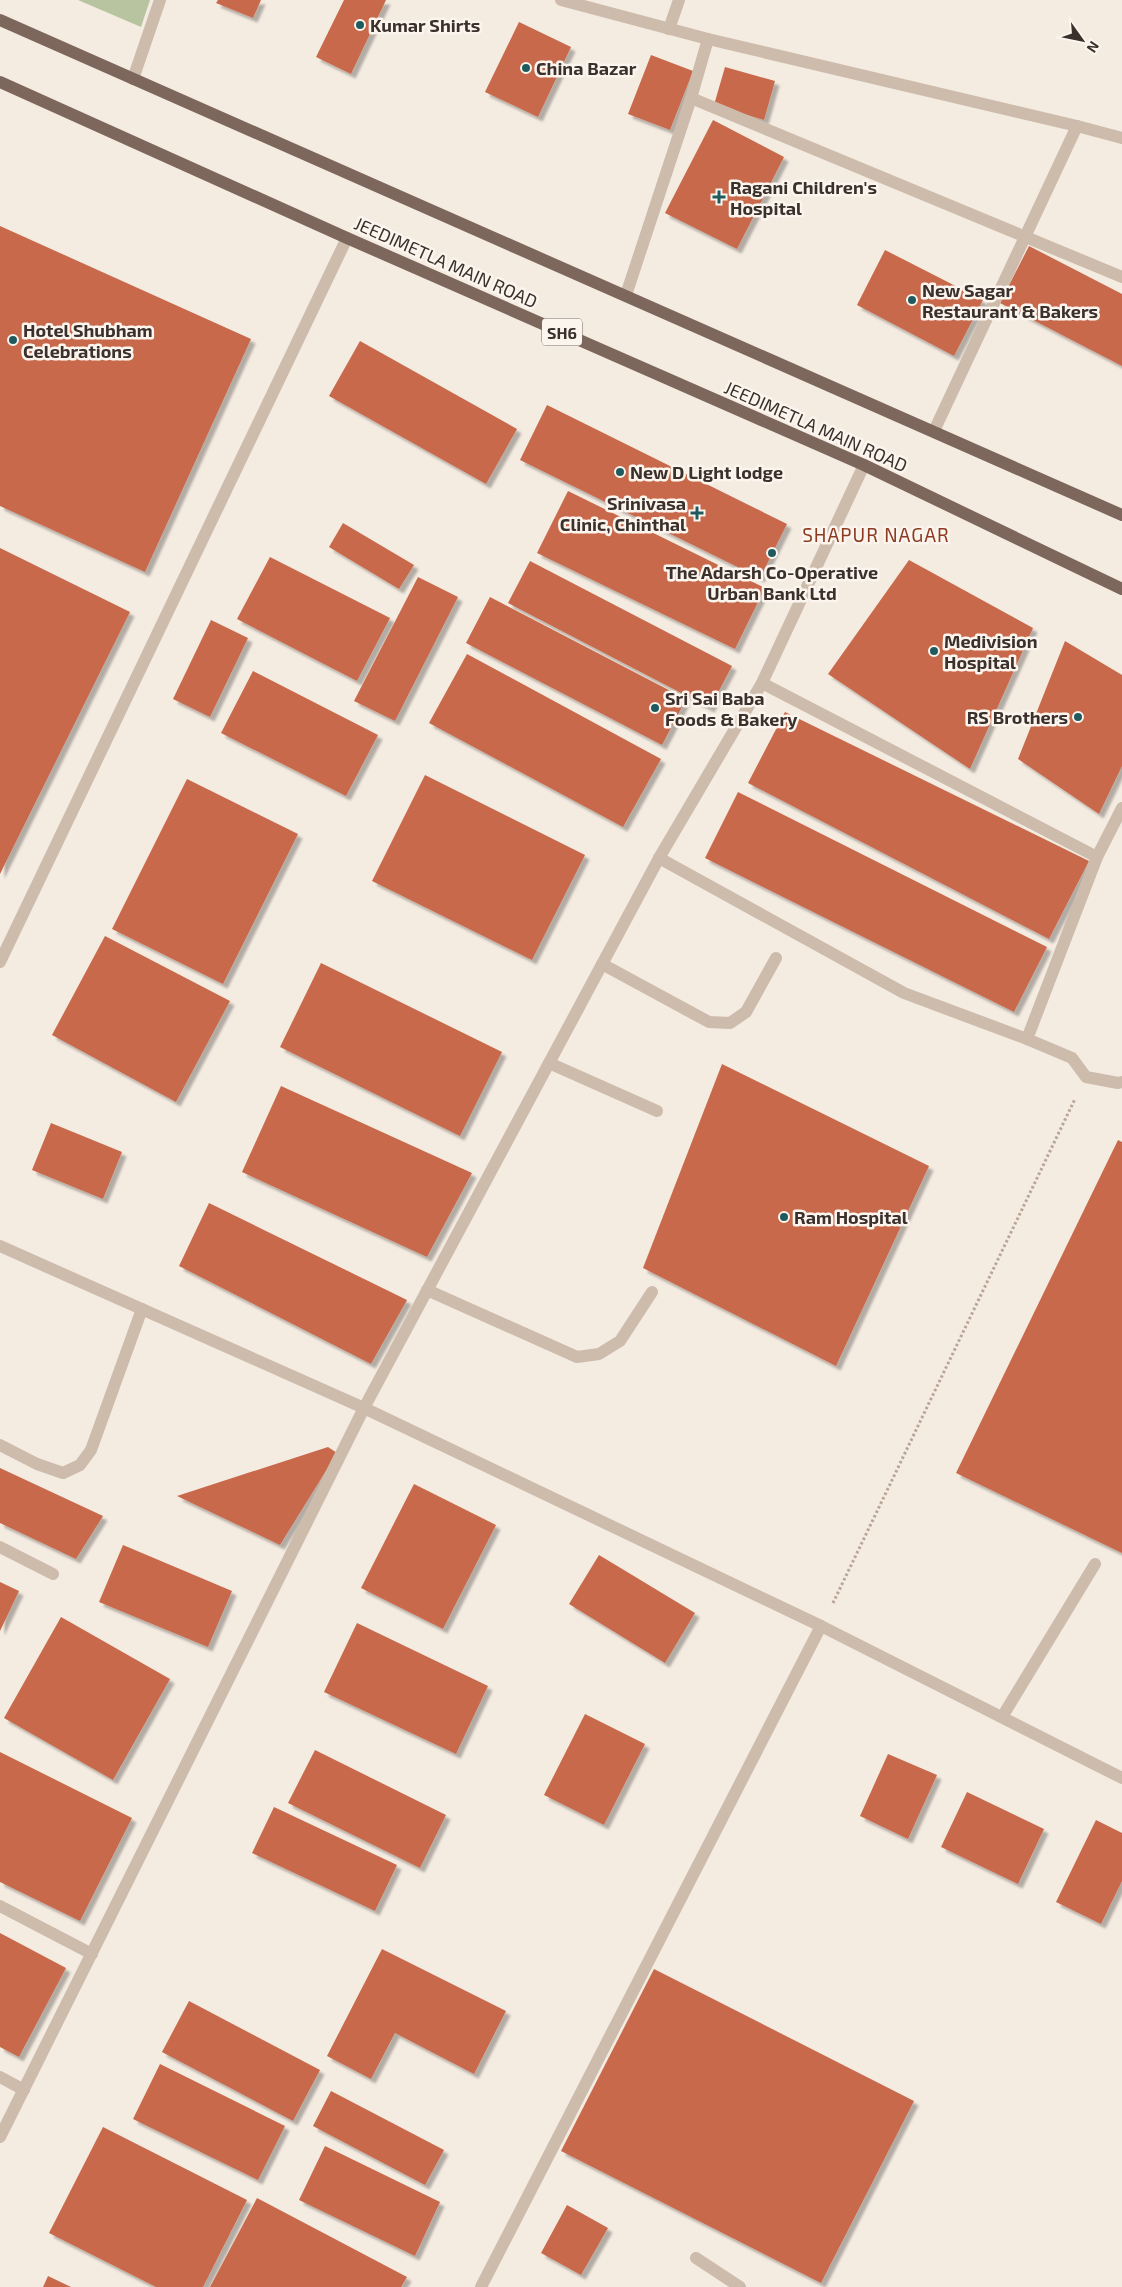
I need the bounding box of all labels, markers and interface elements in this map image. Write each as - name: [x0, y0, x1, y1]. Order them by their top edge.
- place label: Kumar Shirts: [370, 14, 480, 36]
- north arrow: [1057, 15, 1107, 65]
- marker: Kumar Shirts: [354, 19, 366, 31]
- text: N: [1083, 38, 1103, 56]
- place label: China Bazar: [536, 57, 637, 79]
- marker: China Bazar: [520, 62, 532, 74]
- place label: Ragani Children's Hospital: [730, 176, 877, 219]
- marker: Ragani Children's Hospital: [712, 190, 726, 204]
- street label: JEEDIMETLA MAIN ROAD: [351, 212, 541, 312]
- place label: New Sagar Restaurant & Bakers: [922, 279, 1098, 322]
- marker: New Sagar Restaurant & Bakers: [906, 294, 918, 306]
- road number: SH6: [542, 318, 582, 346]
- place label: Hotel Shubham Celebrations: [23, 319, 153, 362]
- marker: Hotel Shubham Celebrations: [7, 334, 19, 346]
- street label: JEEDIMETLA MAIN ROAD: [721, 376, 911, 476]
- place label: New D Light lodge: [630, 461, 783, 483]
- marker: New D Light lodge: [614, 466, 626, 478]
- place label: Srinivasa Clinic, Chinthal: [560, 492, 686, 535]
- marker: Srinivasa Clinic, Chinthal: [690, 506, 704, 520]
- district label: SHAPUR NAGAR: [802, 523, 950, 546]
- marker: The Adarsh Co-Operative Urban Bank Ltd: [766, 547, 778, 559]
- place label: The Adarsh Co-Operative Urban Bank Ltd: [666, 561, 878, 604]
- place label: Medivision Hospital: [944, 630, 1037, 673]
- marker: Medivision Hospital: [928, 645, 940, 657]
- place label: Sri Sai Baba Foods & Bakery: [665, 687, 798, 730]
- marker: Sri Sai Baba Foods & Bakery: [649, 702, 661, 714]
- place label: RS Brothers: [967, 706, 1068, 728]
- marker: RS Brothers: [1072, 711, 1084, 723]
- place label: Ram Hospital: [794, 1206, 908, 1228]
- marker: Ram Hospital: [778, 1211, 790, 1223]

